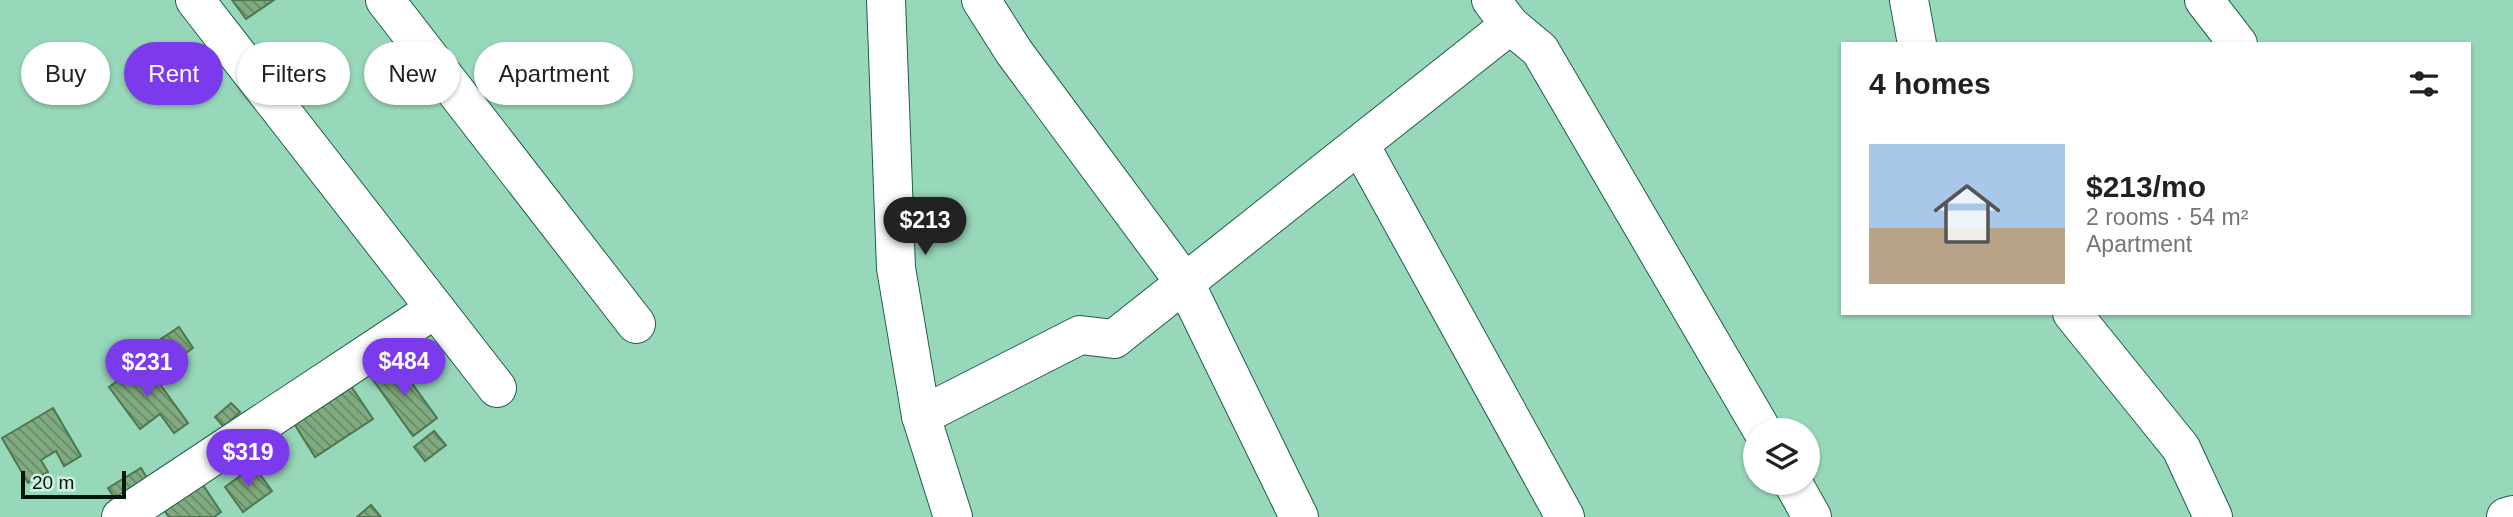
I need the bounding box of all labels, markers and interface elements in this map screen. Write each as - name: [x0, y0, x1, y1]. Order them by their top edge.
- chip: Buy: [21, 42, 110, 105]
- chip: Rent: [124, 42, 223, 105]
- chip: Filters: [237, 42, 350, 105]
- chip: New: [364, 42, 460, 105]
- chip: Apartment: [474, 42, 633, 105]
- icon: filters: [2405, 65, 2443, 103]
- text: 4 homes: [1869, 67, 1991, 100]
- text: $213/mo: [2086, 170, 2206, 203]
- icon: home: [1925, 172, 2009, 256]
- pin: $213: [884, 198, 966, 257]
- text: 2 rooms · 54 m²: [2086, 204, 2248, 230]
- text: $213: [899, 207, 951, 233]
- text: Apartment: [2086, 231, 2192, 257]
- pin: $484: [363, 338, 445, 398]
- pin: $231: [106, 340, 188, 399]
- text: $484: [378, 348, 430, 374]
- text: $231: [121, 349, 173, 375]
- map controls: [1743, 418, 1820, 495]
- button: layers: [1743, 418, 1820, 495]
- pin: $319: [207, 430, 289, 489]
- text: $319: [222, 439, 274, 465]
- scale bar: [21, 468, 126, 500]
- text: 20 m: [32, 472, 74, 493]

